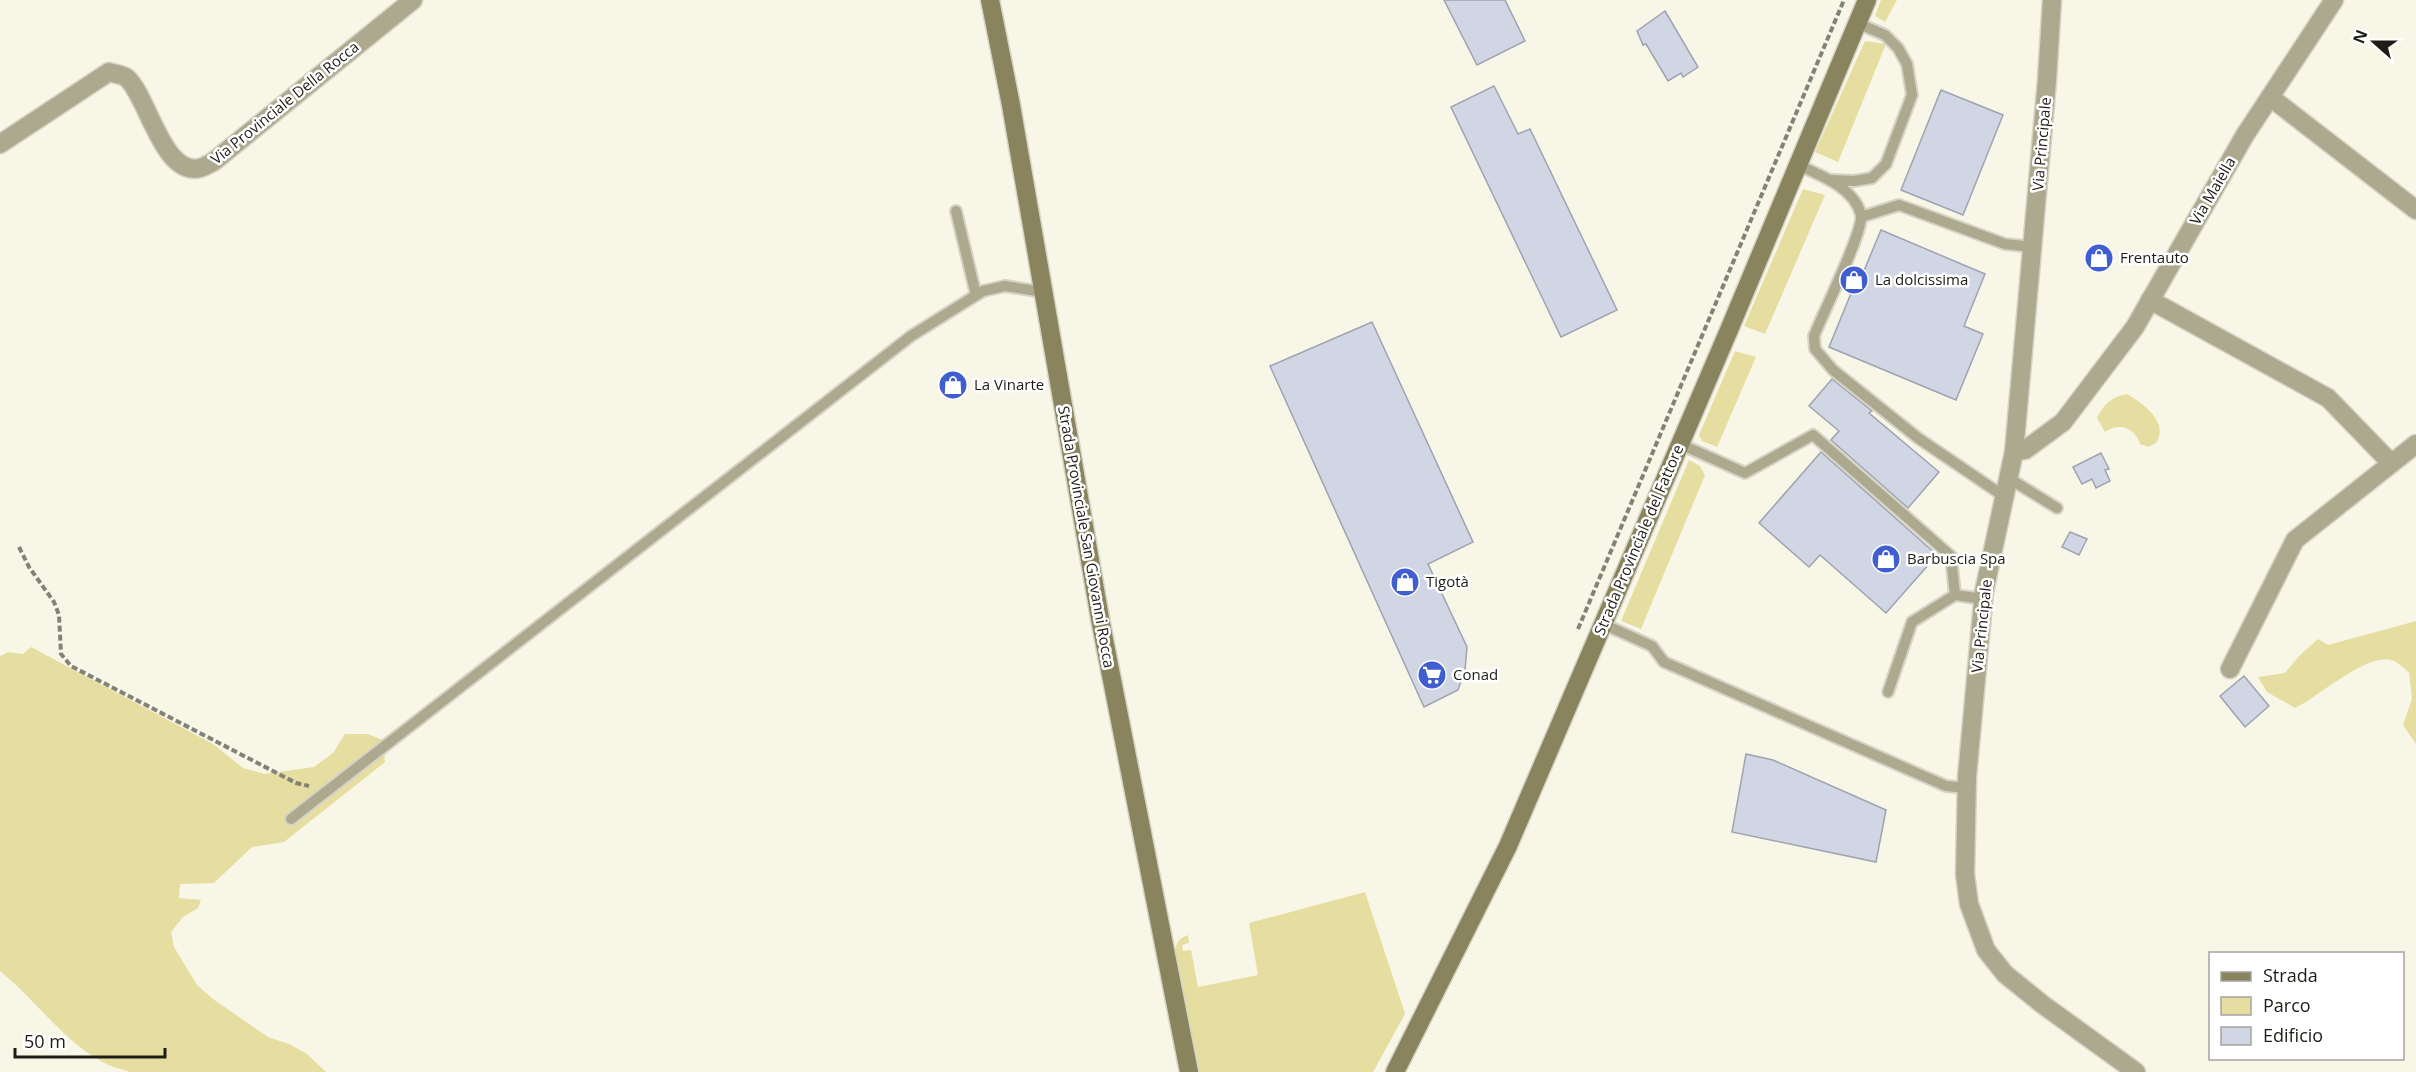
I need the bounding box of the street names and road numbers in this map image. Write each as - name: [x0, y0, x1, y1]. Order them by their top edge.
- street label: Via Provinciale Della Rocca: [206, 36, 363, 168]
- street label: Via Principale: [2027, 96, 2055, 192]
- street label: Via Maiella: [2185, 153, 2240, 228]
- street label: Strada Provinciale San Giovanni Rocca: [1054, 404, 1120, 669]
- street label: Strada Provinciale del Fattore: [1589, 441, 1687, 638]
- street label: Via Principale: [1966, 578, 1996, 674]

